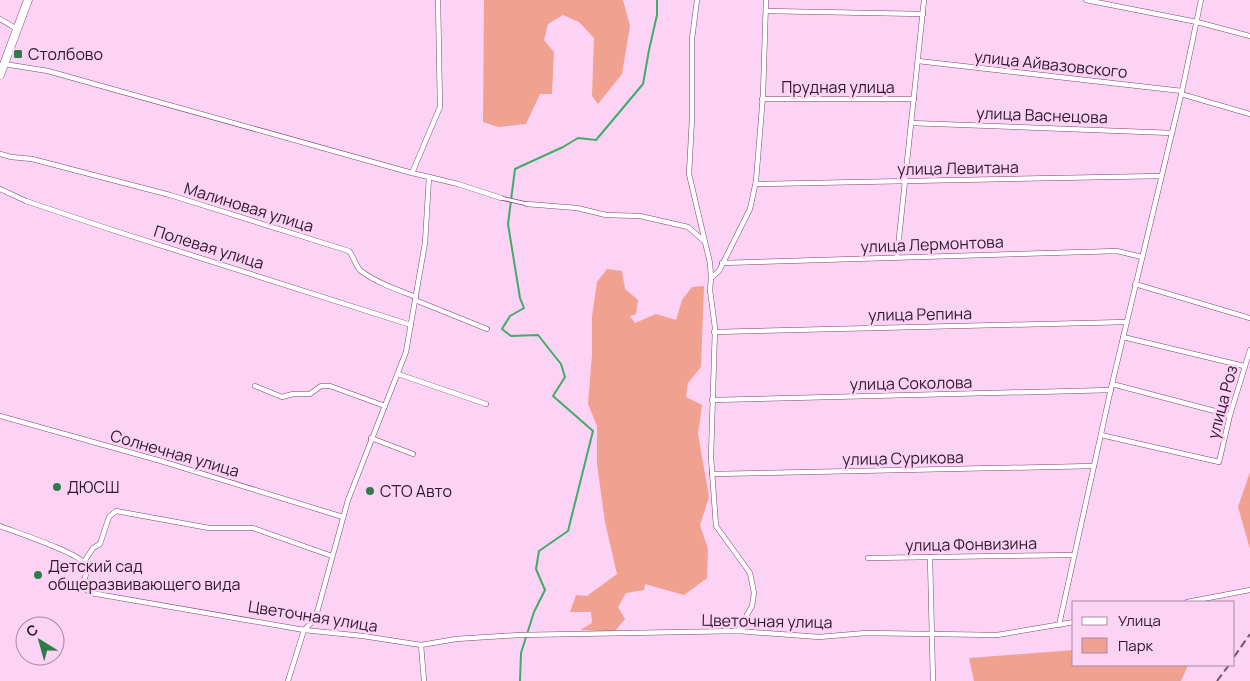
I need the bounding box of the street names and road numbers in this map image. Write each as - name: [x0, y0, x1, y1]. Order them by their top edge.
- street label: улица Айвазовского: [973, 45, 1129, 83]
- street label: Прудная улица: [781, 76, 895, 98]
- street label: улица Васнецова: [976, 102, 1108, 128]
- street label: улица Левитана: [897, 156, 1019, 180]
- street label: Малиновая улица: [182, 177, 316, 237]
- street label: Полевая улица: [151, 220, 267, 274]
- street label: улица Лермонтова: [860, 231, 1004, 257]
- street label: улица Репина: [868, 302, 972, 326]
- street label: улица Роз: [1202, 363, 1242, 441]
- street label: улица Соколова: [849, 371, 973, 395]
- street label: Солнечная улица: [108, 424, 242, 482]
- street label: улица Сурикова: [842, 446, 964, 470]
- street label: улица Фонвизина: [905, 532, 1037, 556]
- street label: Цветочная улица: [247, 595, 379, 637]
- street label: Цветочная улица: [701, 609, 833, 633]

